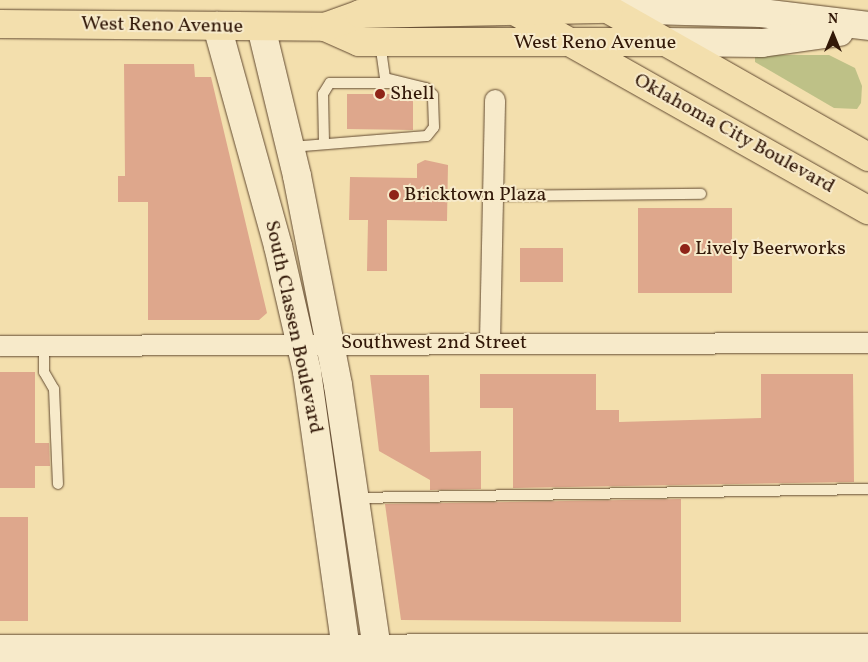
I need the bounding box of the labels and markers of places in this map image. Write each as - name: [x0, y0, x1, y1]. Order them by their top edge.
- place label: Shell: [390, 82, 434, 106]
- marker: Shell: [374, 88, 386, 100]
- place label: Bricktown Plaza: [404, 183, 546, 207]
- marker: Bricktown Plaza: [388, 189, 400, 201]
- place label: Lively Beerworks: [695, 237, 846, 261]
- marker: Lively Beerworks: [679, 243, 691, 255]

